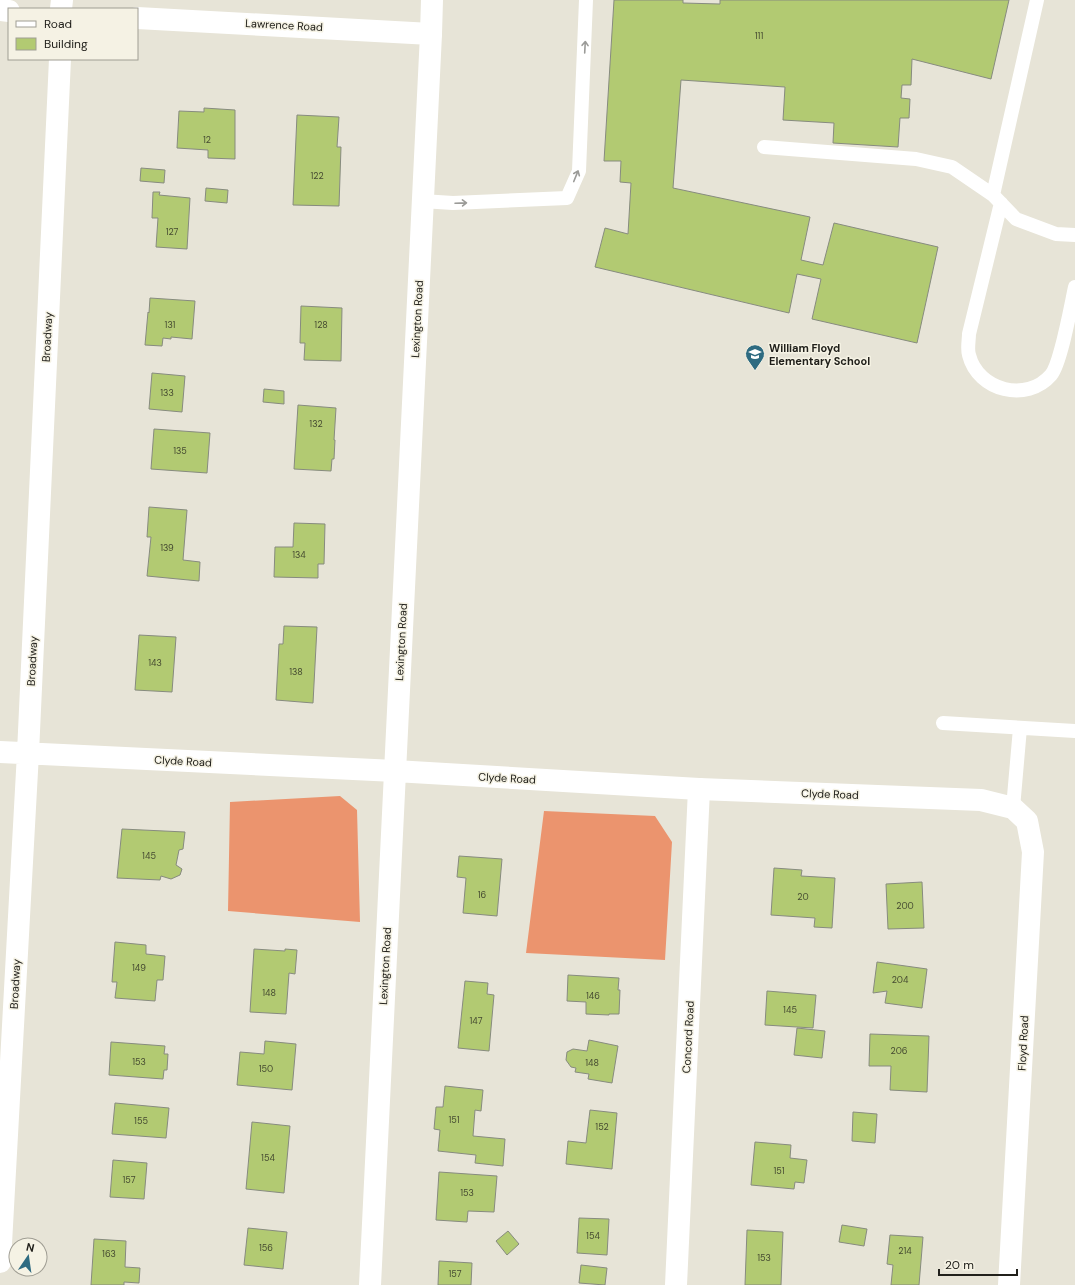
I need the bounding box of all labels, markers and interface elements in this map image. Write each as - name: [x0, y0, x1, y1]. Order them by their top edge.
- legend: [8, 8, 138, 60]
- text: Road: [44, 16, 72, 32]
- street label: Lawrence Road: [245, 16, 323, 34]
- house number: 111: [755, 30, 763, 42]
- text: Building: [44, 36, 88, 52]
- one-way arrow: [581, 41, 588, 54]
- house number: 12: [203, 134, 211, 146]
- house number: 122: [310, 170, 324, 182]
- one-way arrow: [573, 171, 581, 183]
- one-way arrow: [454, 199, 467, 206]
- house number: 127: [166, 226, 179, 238]
- street label: Lexington Road: [408, 280, 426, 358]
- street label: Broadway: [39, 312, 55, 362]
- house number: 131: [165, 319, 176, 331]
- house number: 128: [314, 319, 328, 331]
- place label: William Floyd Elementary School: [769, 341, 870, 368]
- school or university icon: William Floyd Elementary School: [744, 343, 766, 371]
- house number: 133: [160, 387, 174, 399]
- house number: 132: [309, 418, 323, 430]
- house number: 135: [173, 445, 187, 457]
- house number: 139: [160, 542, 174, 554]
- house number: 134: [292, 549, 306, 561]
- street label: Lexington Road: [392, 603, 410, 681]
- street label: Broadway: [24, 636, 40, 686]
- house number: 143: [148, 657, 162, 669]
- house number: 138: [289, 666, 303, 678]
- street label: Clyde Road: [154, 753, 212, 770]
- street label: Clyde Road: [478, 770, 536, 787]
- street label: Clyde Road: [801, 786, 859, 802]
- house number: 145: [142, 850, 156, 862]
- house number: 16: [478, 889, 487, 901]
- house number: 20: [797, 891, 809, 903]
- house number: 200: [896, 900, 914, 912]
- street label: Lexington Road: [376, 927, 394, 1005]
- street label: Broadway: [7, 959, 23, 1009]
- house number: 149: [132, 962, 146, 974]
- house number: 204: [892, 974, 909, 986]
- house number: 148: [262, 987, 276, 999]
- house number: 146: [586, 990, 600, 1002]
- street label: Concord Road: [679, 1000, 697, 1074]
- house number: 145: [783, 1004, 797, 1016]
- house number: 147: [469, 1015, 483, 1027]
- street label: Floyd Road: [1015, 1015, 1031, 1071]
- house number: 206: [891, 1045, 908, 1057]
- house number: 153: [132, 1056, 146, 1068]
- house number: 148: [585, 1057, 599, 1069]
- house number: 150: [259, 1063, 273, 1075]
- house number: 151: [448, 1114, 460, 1126]
- house number: 155: [134, 1115, 148, 1127]
- house number: 152: [595, 1121, 609, 1133]
- house number: 154: [261, 1152, 275, 1164]
- house number: 151: [773, 1165, 785, 1177]
- house number: 157: [123, 1174, 136, 1186]
- house number: 153: [460, 1187, 474, 1199]
- house number: 154: [586, 1230, 600, 1242]
- north arrow: [8, 1237, 48, 1277]
- text: N: [25, 1240, 36, 1255]
- house number: 156: [259, 1242, 273, 1254]
- house number: 214: [898, 1245, 912, 1257]
- house number: 163: [102, 1248, 116, 1260]
- scale bar: [939, 1251, 1017, 1277]
- house number: 153: [757, 1252, 771, 1264]
- text: 20 m: [945, 1257, 974, 1273]
- house number: 157: [449, 1268, 462, 1280]

